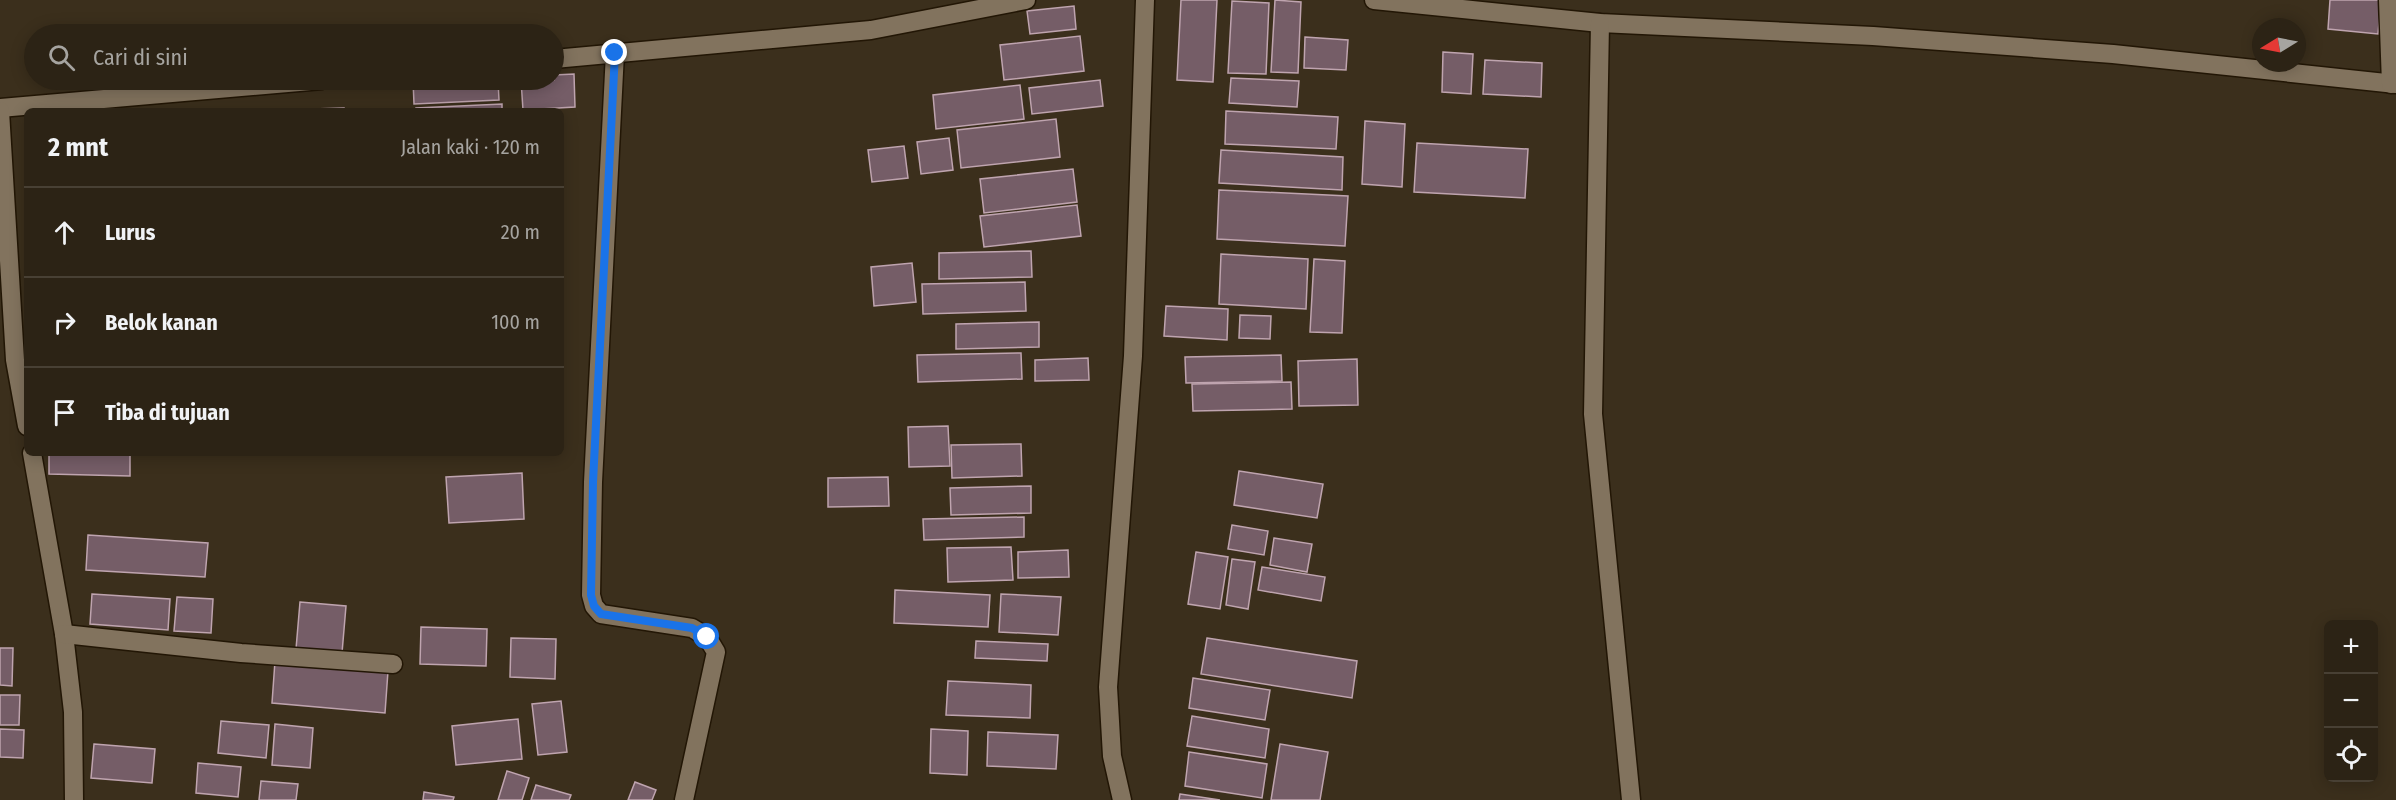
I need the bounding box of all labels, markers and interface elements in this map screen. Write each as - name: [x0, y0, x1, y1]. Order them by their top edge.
- north arrow: [2252, 18, 2306, 72]
- search box: [24, 24, 564, 90]
- route end: [601, 39, 627, 65]
- icon: search: [45, 41, 78, 74]
- text: Cari di sini: [93, 44, 188, 71]
- text: 2 mnt: [48, 132, 108, 163]
- text: Jalan kaki · 120 m: [401, 135, 540, 159]
- icon: ahead: [48, 216, 81, 249]
- text: Lurus: [105, 219, 155, 246]
- text: 20 m: [501, 220, 540, 244]
- icon: right: [48, 306, 81, 339]
- text: Belok kanan: [105, 309, 218, 336]
- text: 100 m: [491, 310, 540, 334]
- icon: arrive: [48, 396, 81, 429]
- text: Tiba di tujuan: [105, 399, 230, 426]
- map controls: [2324, 620, 2378, 782]
- button: +: [2324, 620, 2378, 674]
- route start: [693, 623, 719, 649]
- button: −: [2324, 674, 2378, 728]
- button: locate: [2324, 728, 2378, 782]

